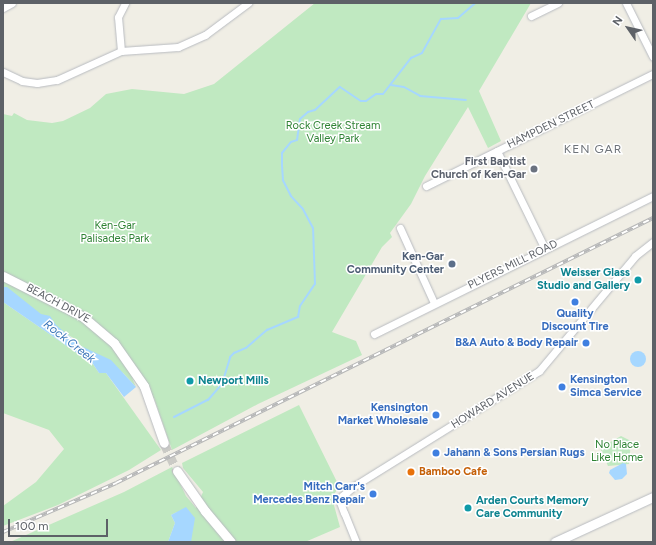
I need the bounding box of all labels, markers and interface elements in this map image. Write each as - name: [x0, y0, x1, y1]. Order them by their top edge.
- north arrow: [608, 8, 648, 48]
- text: N: [610, 14, 625, 28]
- street label: HAMPDEN STREET: [505, 98, 597, 152]
- park label: Rock Creek Stream Valley Park: [286, 120, 380, 146]
- district label: KEN GAR: [564, 143, 622, 157]
- place label: First Baptist Church of Ken-Gar: [431, 156, 526, 182]
- marker: First Baptist Church of Ken-Gar: [529, 164, 539, 174]
- park label: Ken-Gar Palisades Park: [81, 220, 149, 246]
- street label: PLYERS MILL ROAD: [466, 238, 560, 292]
- place label: Ken-Gar Community Center: [347, 251, 444, 277]
- marker: Ken-Gar Community Center: [447, 259, 457, 269]
- place label: Weisser Glass Studio and Gallery: [537, 267, 630, 293]
- marker: Weisser Glass Studio and Gallery: [633, 275, 643, 285]
- street label: BEACH DRIVE: [24, 282, 92, 326]
- marker: Quality Discount Tire: [570, 297, 580, 307]
- place label: Quality Discount Tire: [541, 308, 609, 334]
- water label: Rock Creek: [40, 317, 98, 367]
- place label: B&A Auto & Body Repair: [455, 336, 578, 350]
- marker: B&A Auto & Body Repair: [581, 338, 591, 348]
- street label: HOWARD AVENUE: [449, 370, 537, 432]
- place label: Newport Mills: [198, 374, 269, 388]
- place label: Kensington Simca Service: [570, 374, 642, 400]
- marker: Newport Mills: [185, 376, 195, 386]
- marker: Kensington Simca Service: [557, 382, 567, 392]
- place label: Kensington Market Wholesale: [338, 402, 428, 428]
- marker: Kensington Market Wholesale: [431, 410, 441, 420]
- park label: No Place Like Home: [591, 439, 643, 465]
- place label: Jahann & Sons Persian Rugs: [444, 446, 585, 460]
- marker: Jahann & Sons Persian Rugs: [431, 448, 441, 458]
- place label: Bamboo Cafe: [419, 465, 487, 479]
- marker: Bamboo Cafe: [406, 467, 416, 477]
- place label: Mitch Carr's Mercedes Benz Repair: [253, 481, 365, 507]
- marker: Mitch Carr's Mercedes Benz Repair: [368, 489, 378, 499]
- place label: Arden Courts Memory Care Community: [476, 495, 588, 521]
- marker: Arden Courts Memory Care Community: [463, 503, 473, 513]
- scale bar: [10, 511, 110, 537]
- text: 100 m: [15, 519, 49, 533]

